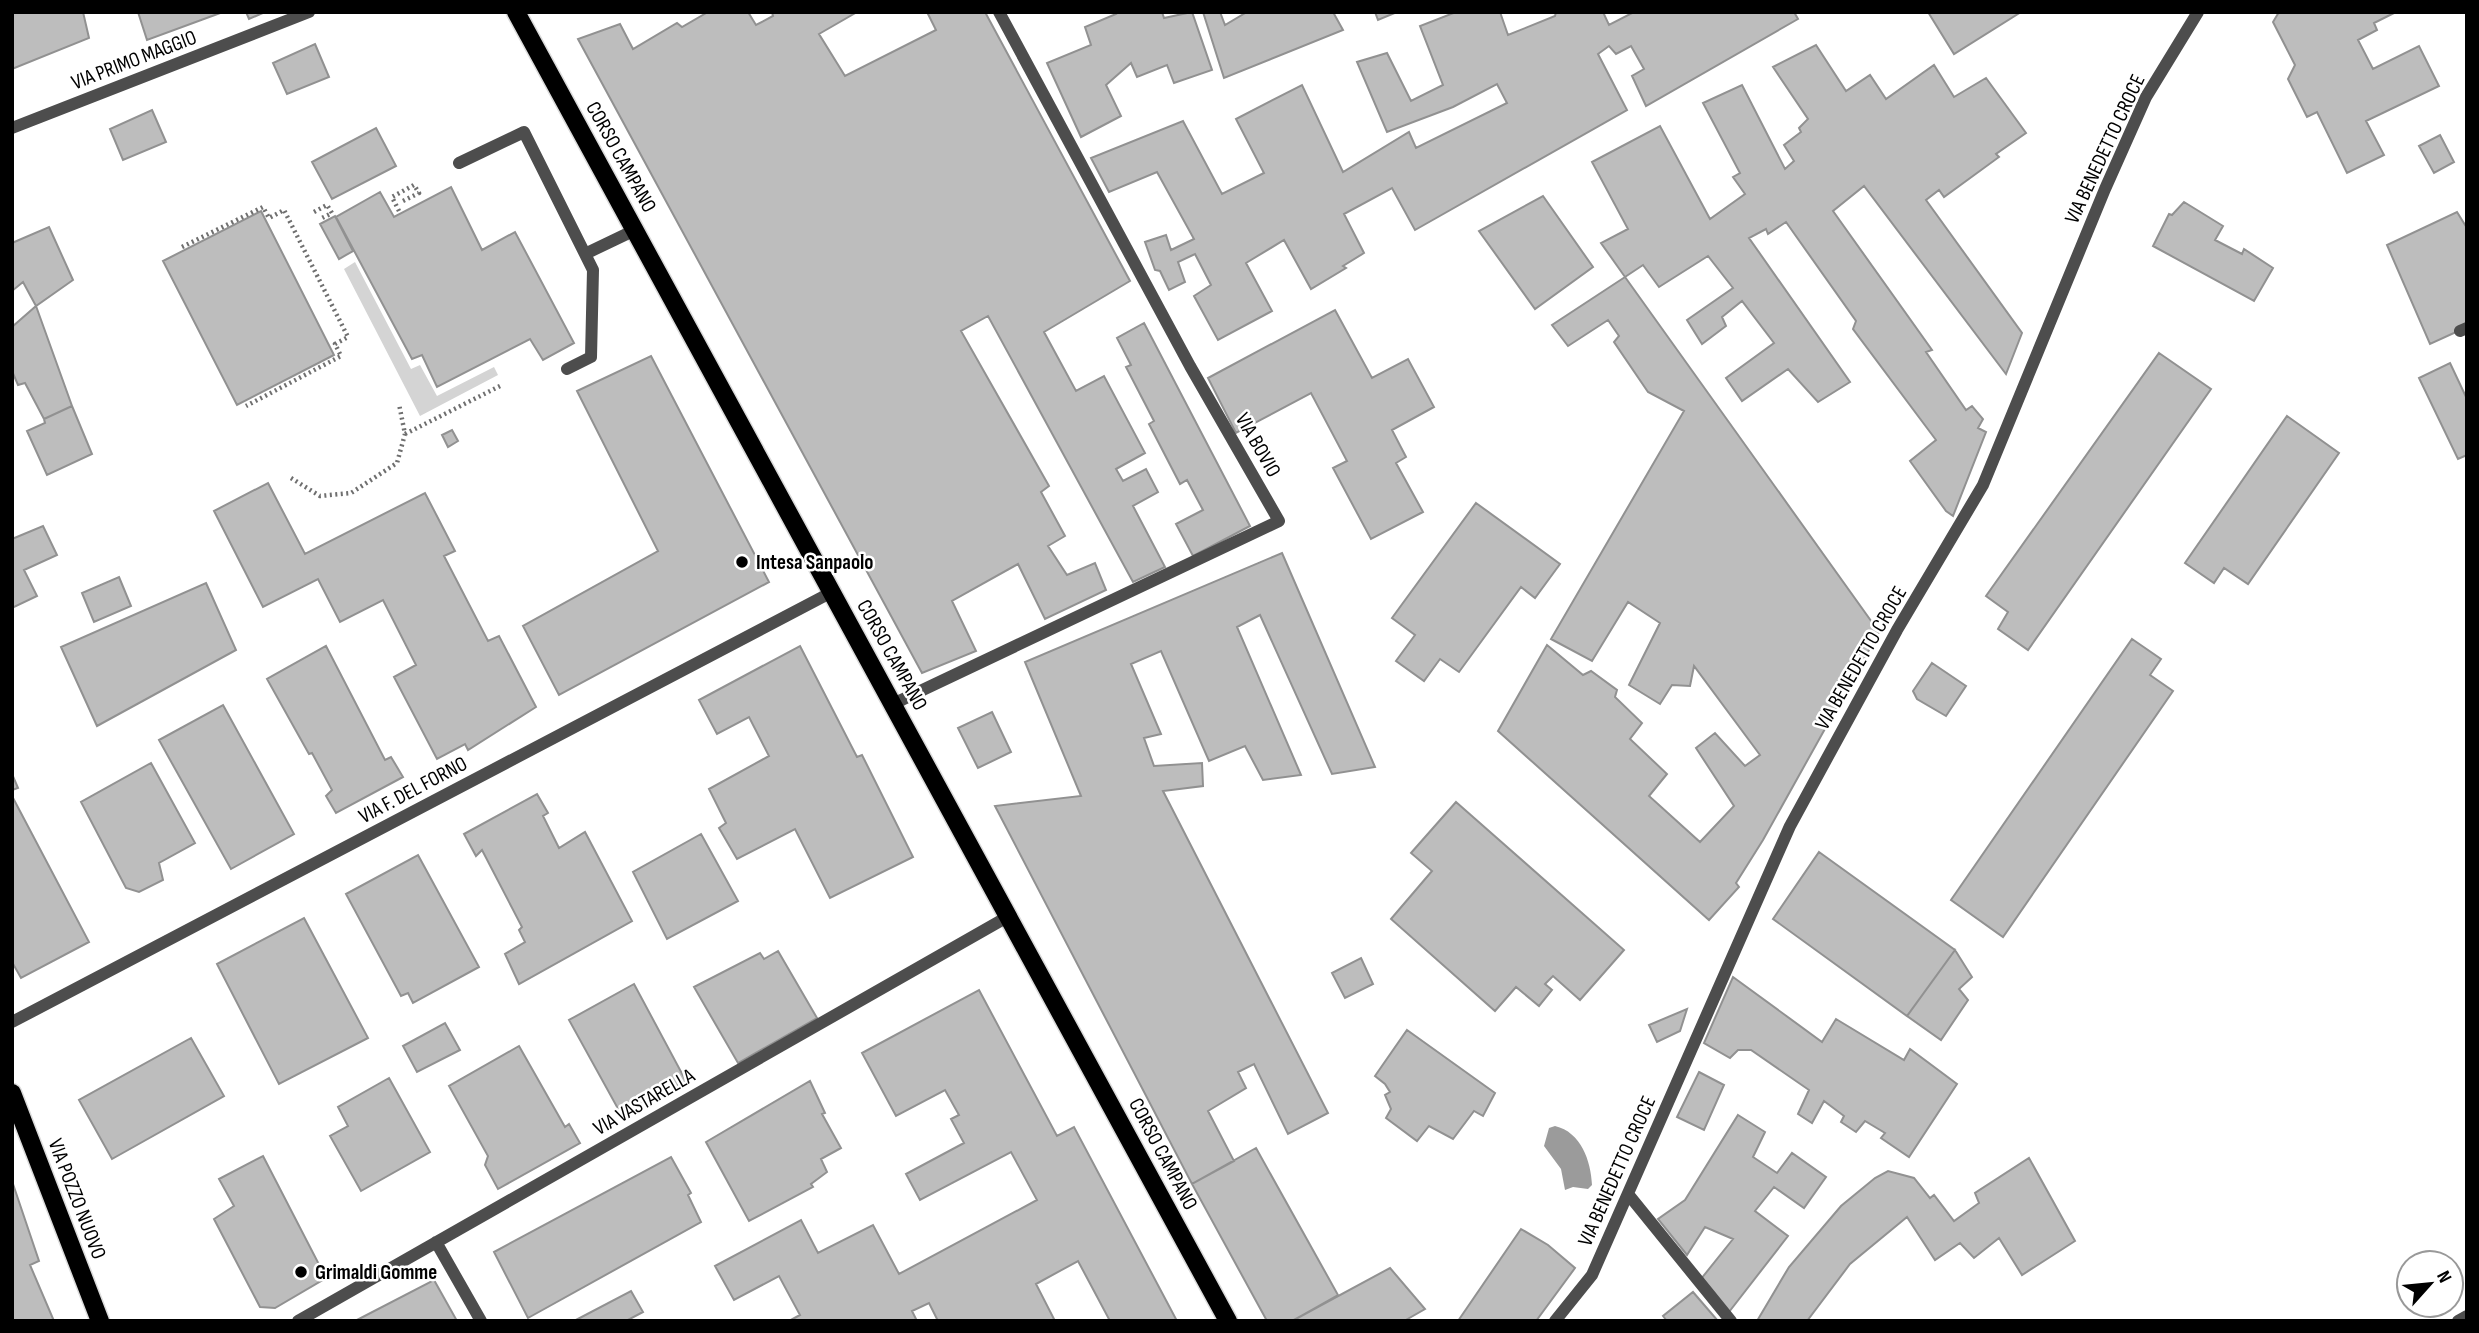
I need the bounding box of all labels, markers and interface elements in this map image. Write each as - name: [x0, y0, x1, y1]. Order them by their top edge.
- street label: VIA PRIMO MAGGIO: [68, 25, 200, 95]
- street label: VIA BENEDETTO CROCE: [2059, 70, 2151, 228]
- street label: CORSO CAMPANO: [580, 97, 662, 217]
- street label: VIA BOVIO: [1230, 409, 1286, 481]
- place label: Intesa Sanpaolo: [756, 550, 874, 575]
- marker: Intesa Sanpaolo: [734, 554, 750, 570]
- street label: VIA BENEDETTO CROCE: [1810, 582, 1912, 734]
- street label: CORSO CAMPANO: [851, 595, 933, 715]
- street label: VIA F. DEL FORNO: [355, 751, 471, 829]
- street label: VIA VASTARELLA: [589, 1063, 700, 1141]
- street label: VIA BENEDETTO CROCE: [1573, 1092, 1661, 1250]
- street label: CORSO CAMPANO: [1123, 1094, 1203, 1214]
- street label: VIA POZZO NUOVO: [43, 1135, 111, 1263]
- north arrow: [2395, 1249, 2465, 1319]
- place label: Grimaldi Gomme: [315, 1260, 437, 1285]
- marker: Grimaldi Gomme: [293, 1264, 309, 1280]
- text: N: [2431, 1267, 2456, 1287]

